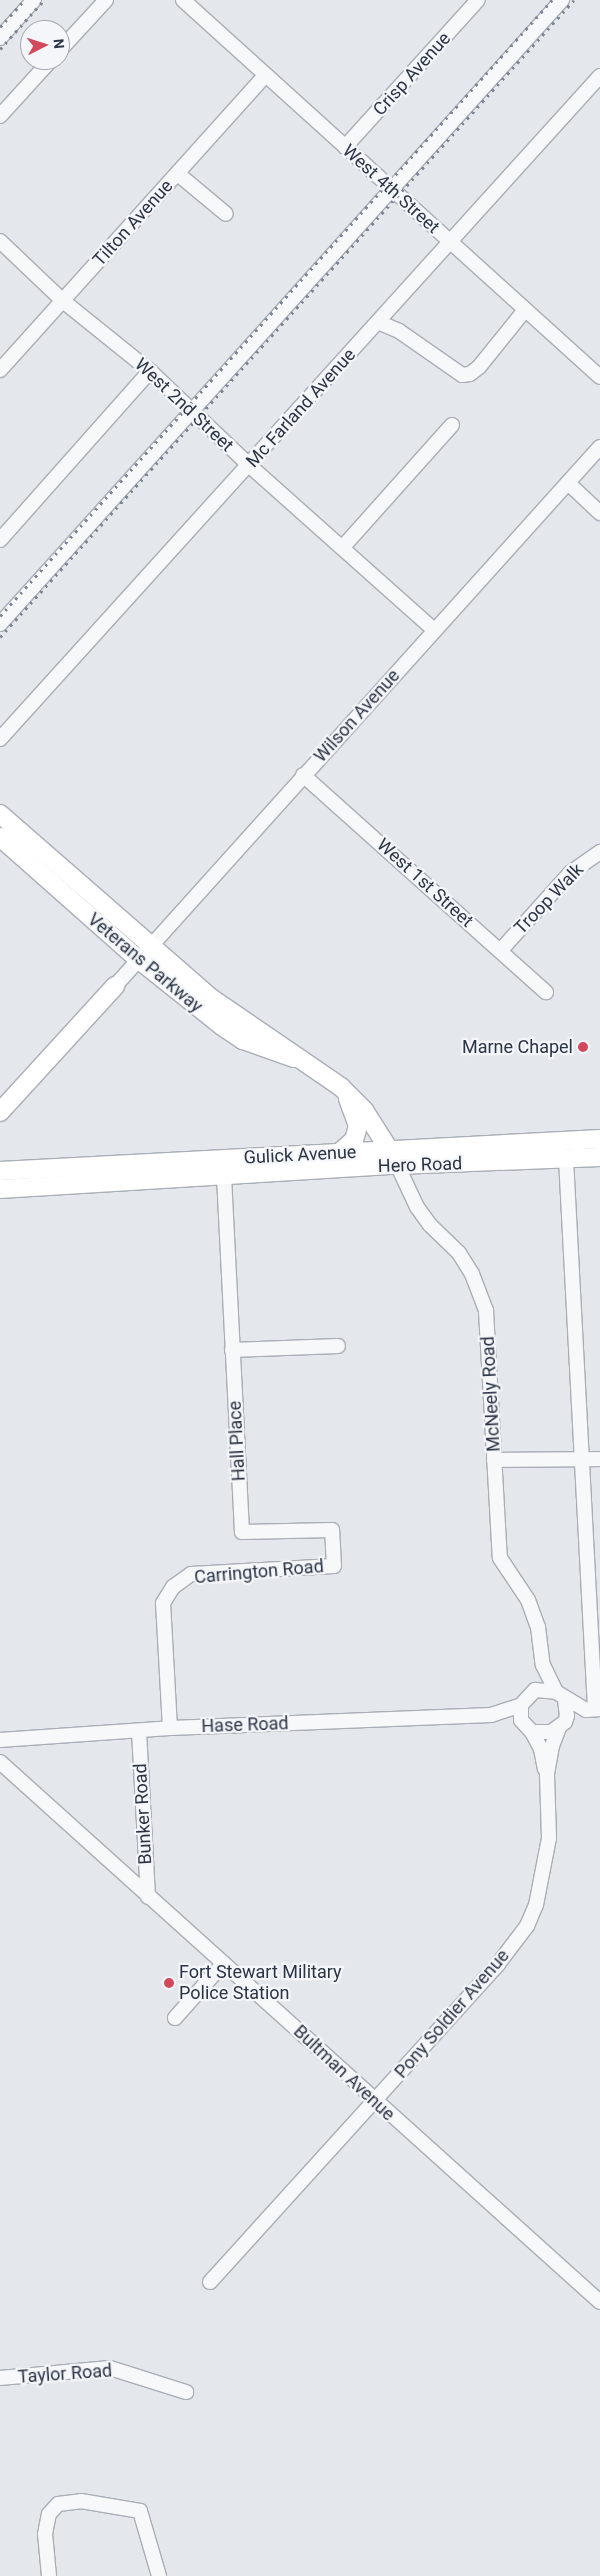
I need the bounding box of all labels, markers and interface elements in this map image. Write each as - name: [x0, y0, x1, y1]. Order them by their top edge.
- north arrow: [20, 20, 70, 70]
- street label: Crisp Avenue: [369, 28, 455, 120]
- text: N: [51, 38, 67, 49]
- street label: West 4th Street: [338, 140, 444, 238]
- street label: Tilton Avenue: [89, 175, 177, 271]
- street label: Mc Farland Avenue: [242, 344, 360, 472]
- street label: West 2nd Street: [130, 354, 238, 456]
- street label: Wilson Avenue: [310, 665, 404, 767]
- street label: West 1st Street: [372, 834, 478, 932]
- street label: Troop Walk: [510, 859, 588, 939]
- street label: Veterans Parkway: [83, 909, 207, 1017]
- place label: Marne Chapel: [462, 1036, 573, 1058]
- marker: Marne Chapel: [577, 1041, 589, 1053]
- street label: Gulick Avenue: [243, 1141, 357, 1169]
- street label: Hero Road: [377, 1153, 463, 1177]
- street label: McNeely Road: [477, 1336, 505, 1452]
- street label: Hall Place: [224, 1400, 250, 1482]
- street label: Carrington Road: [193, 1556, 325, 1588]
- street label: Hase Road: [201, 1713, 289, 1737]
- street label: Bunker Road: [130, 1763, 156, 1865]
- street label: Pony Soldier Avenue: [390, 1945, 514, 2083]
- place label: Fort Stewart Military Police Station: [179, 1962, 342, 2005]
- marker: Fort Stewart Military Police Station: [163, 1977, 175, 1989]
- street label: Bultman Avenue: [289, 2021, 399, 2125]
- street label: Taylor Road: [17, 2360, 113, 2388]

